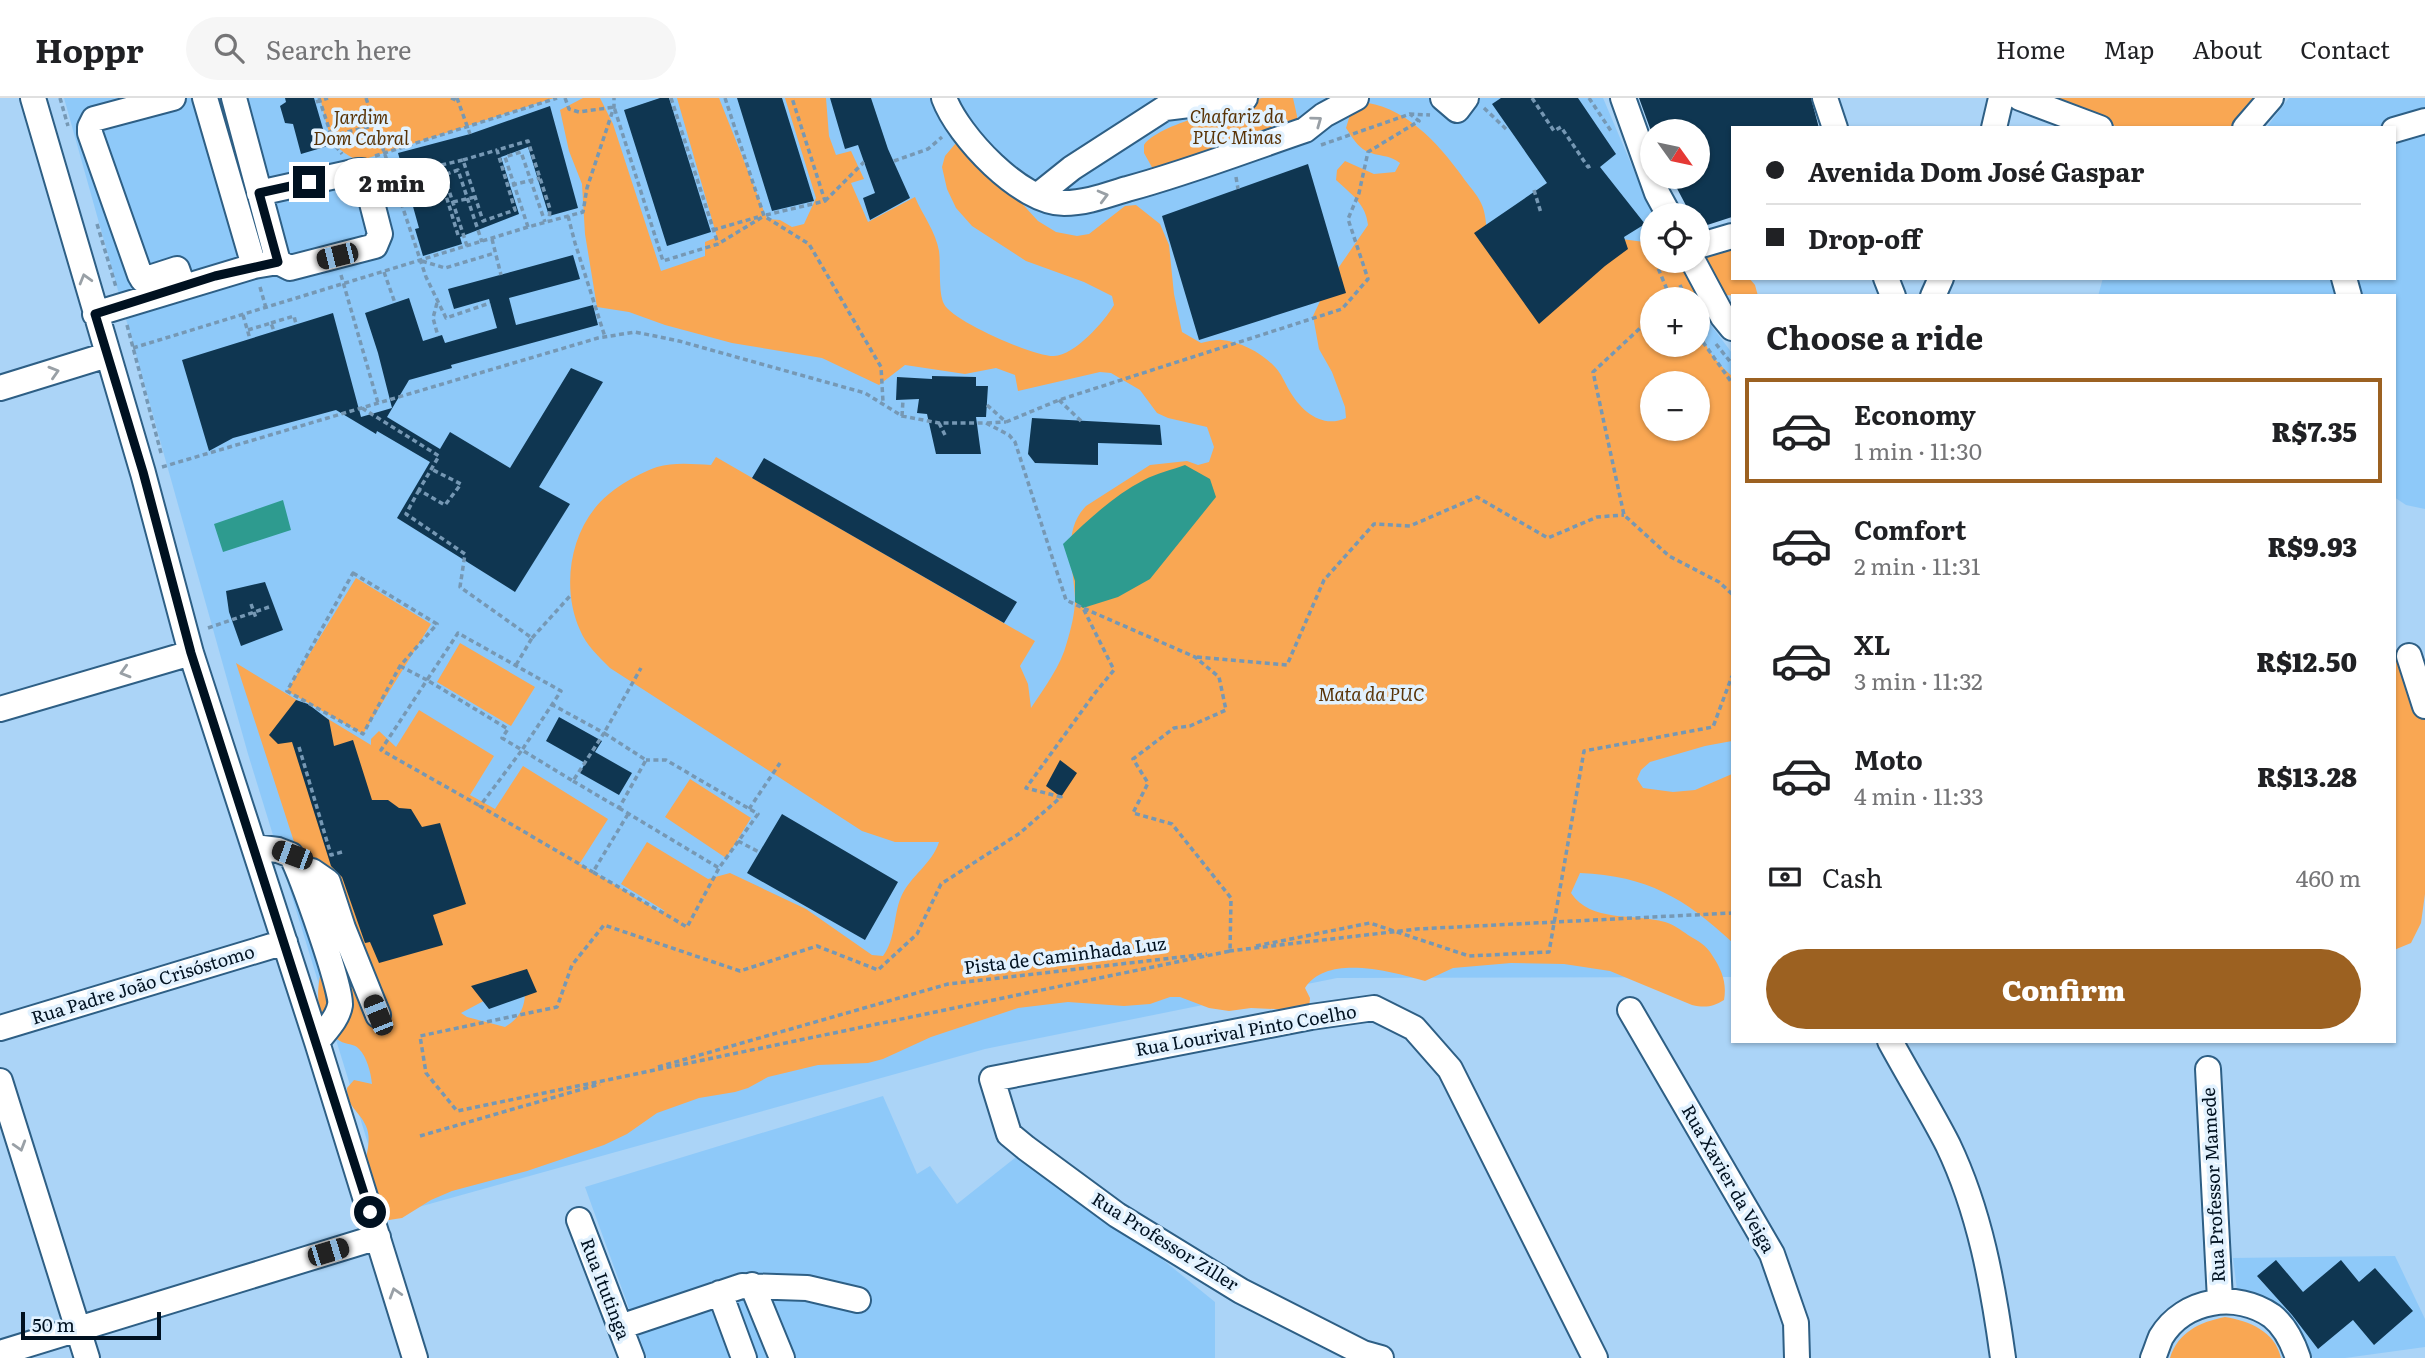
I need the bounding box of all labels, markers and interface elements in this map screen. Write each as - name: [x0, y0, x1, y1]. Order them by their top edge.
- search box: [186, 17, 676, 80]
- text: Hoppr: [35, 24, 144, 73]
- icon: search: [210, 29, 248, 67]
- text: Search here: [266, 29, 412, 68]
- text: Home: [1996, 31, 2065, 66]
- text: Map: [2103, 31, 2154, 66]
- text: About: [2192, 31, 2262, 66]
- text: Contact: [2300, 31, 2390, 66]
- park label: Chafariz da PUC Minas: [1190, 102, 1285, 150]
- park label: Jardim Dom Cabral: [313, 103, 410, 151]
- one-way arrow: [1309, 117, 1322, 129]
- north arrow: [1640, 119, 1710, 189]
- map controls: [1640, 119, 1710, 441]
- text: Avenida Dom José Gaspar: [1808, 151, 2144, 190]
- callout: 2 min: [334, 158, 449, 206]
- text: 2 min: [359, 165, 425, 199]
- route end: [293, 166, 325, 198]
- one-way arrow: [1097, 189, 1109, 204]
- button: locate: [1640, 203, 1710, 273]
- text: Drop-off: [1808, 218, 1921, 257]
- car: [315, 241, 360, 271]
- one-way arrow: [78, 273, 93, 285]
- button: +: [1640, 287, 1710, 357]
- text: Choose a ride: [1766, 312, 1983, 360]
- one-way arrow: [47, 365, 59, 380]
- button: −: [1640, 371, 1710, 441]
- text: Economy: [1854, 394, 1976, 433]
- icon: car: [1770, 399, 1833, 462]
- text: R$7.35: [2272, 411, 2357, 450]
- text: 1 min · 11:30: [1854, 433, 1982, 467]
- text: Comfort: [1854, 509, 1966, 548]
- icon: car: [1770, 514, 1833, 577]
- text: R$9.93: [2267, 526, 2357, 565]
- text: 2 min · 11:31: [1854, 548, 1980, 582]
- text: XL: [1854, 624, 1891, 663]
- icon: car: [1770, 629, 1833, 692]
- text: R$12.50: [2256, 641, 2357, 680]
- text: 3 min · 11:32: [1854, 663, 1983, 697]
- one-way arrow: [119, 664, 131, 679]
- park label: Mata da PUC: [1318, 680, 1424, 707]
- text: Moto: [1854, 739, 1923, 778]
- icon: car: [1770, 744, 1833, 807]
- text: R$13.28: [2257, 756, 2357, 795]
- text: 4 min · 11:33: [1854, 778, 1984, 812]
- car: [269, 838, 316, 872]
- text: Cash: [1822, 857, 1883, 896]
- icon: cash: [1766, 858, 1804, 896]
- text: 460 m: [2296, 860, 2361, 894]
- street label: Pista de Caminhada Luz: [962, 929, 1168, 980]
- street label: Rua Padre João Crisóstomo: [28, 937, 257, 1030]
- button: Confirm: [1766, 949, 2361, 1029]
- car: [361, 992, 396, 1038]
- street label: Rua Lourival Pinto Coelho: [1133, 997, 1358, 1062]
- street label: Rua Professor Mamede: [2194, 1087, 2231, 1283]
- street label: Rua Xavier da Veiga: [1676, 1099, 1783, 1258]
- one-way arrow: [12, 1140, 27, 1152]
- street label: Rua Professor Ziller: [1087, 1185, 1245, 1297]
- route start: [354, 1196, 386, 1228]
- street label: Rua Itutinga: [575, 1234, 638, 1343]
- car: [305, 1236, 352, 1268]
- one-way arrow: [389, 1287, 404, 1299]
- scale bar: [21, 1309, 161, 1341]
- text: 50 m: [32, 1310, 75, 1338]

